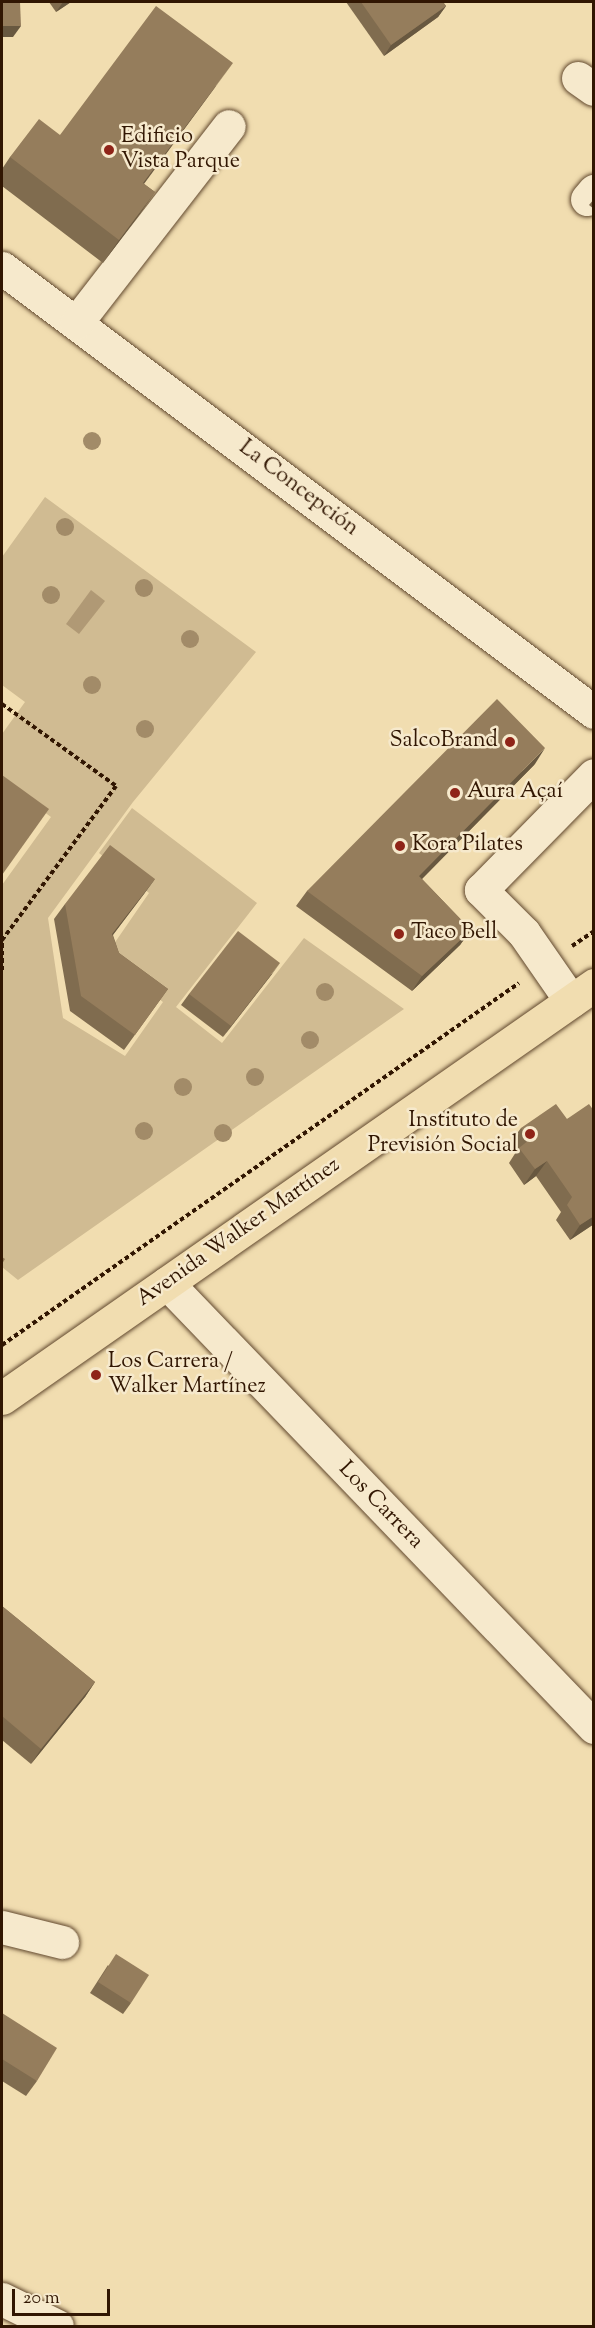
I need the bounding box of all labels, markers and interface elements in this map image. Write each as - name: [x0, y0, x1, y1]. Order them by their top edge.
- place label: Edificio Vista Parque: [121, 124, 240, 176]
- marker: Edificio Vista Parque: [102, 143, 116, 157]
- street label: La Concepción: [233, 435, 363, 543]
- place label: SalcoBrand: [389, 729, 498, 755]
- marker: SalcoBrand: [503, 735, 517, 749]
- place label: Aura Açaí: [467, 780, 563, 806]
- marker: Aura Açaí: [448, 786, 462, 800]
- place label: Kora Pilates: [412, 833, 523, 859]
- marker: Kora Pilates: [393, 839, 407, 853]
- place label: Taco Bell: [411, 921, 497, 947]
- marker: Taco Bell: [392, 927, 406, 941]
- place label: Instituto de Previsión Social: [368, 1108, 518, 1160]
- marker: Instituto de Previsión Social: [523, 1127, 537, 1141]
- street label: Avenida Walker Martínez: [132, 1153, 346, 1313]
- place label: Los Carrera / Walker Martínez: [108, 1349, 266, 1400]
- marker: Los Carrera / Walker Martínez: [89, 1368, 103, 1382]
- street label: Los Carrera: [332, 1457, 428, 1555]
- scale bar: [15, 2277, 112, 2315]
- text: 20 m: [23, 2286, 60, 2312]

